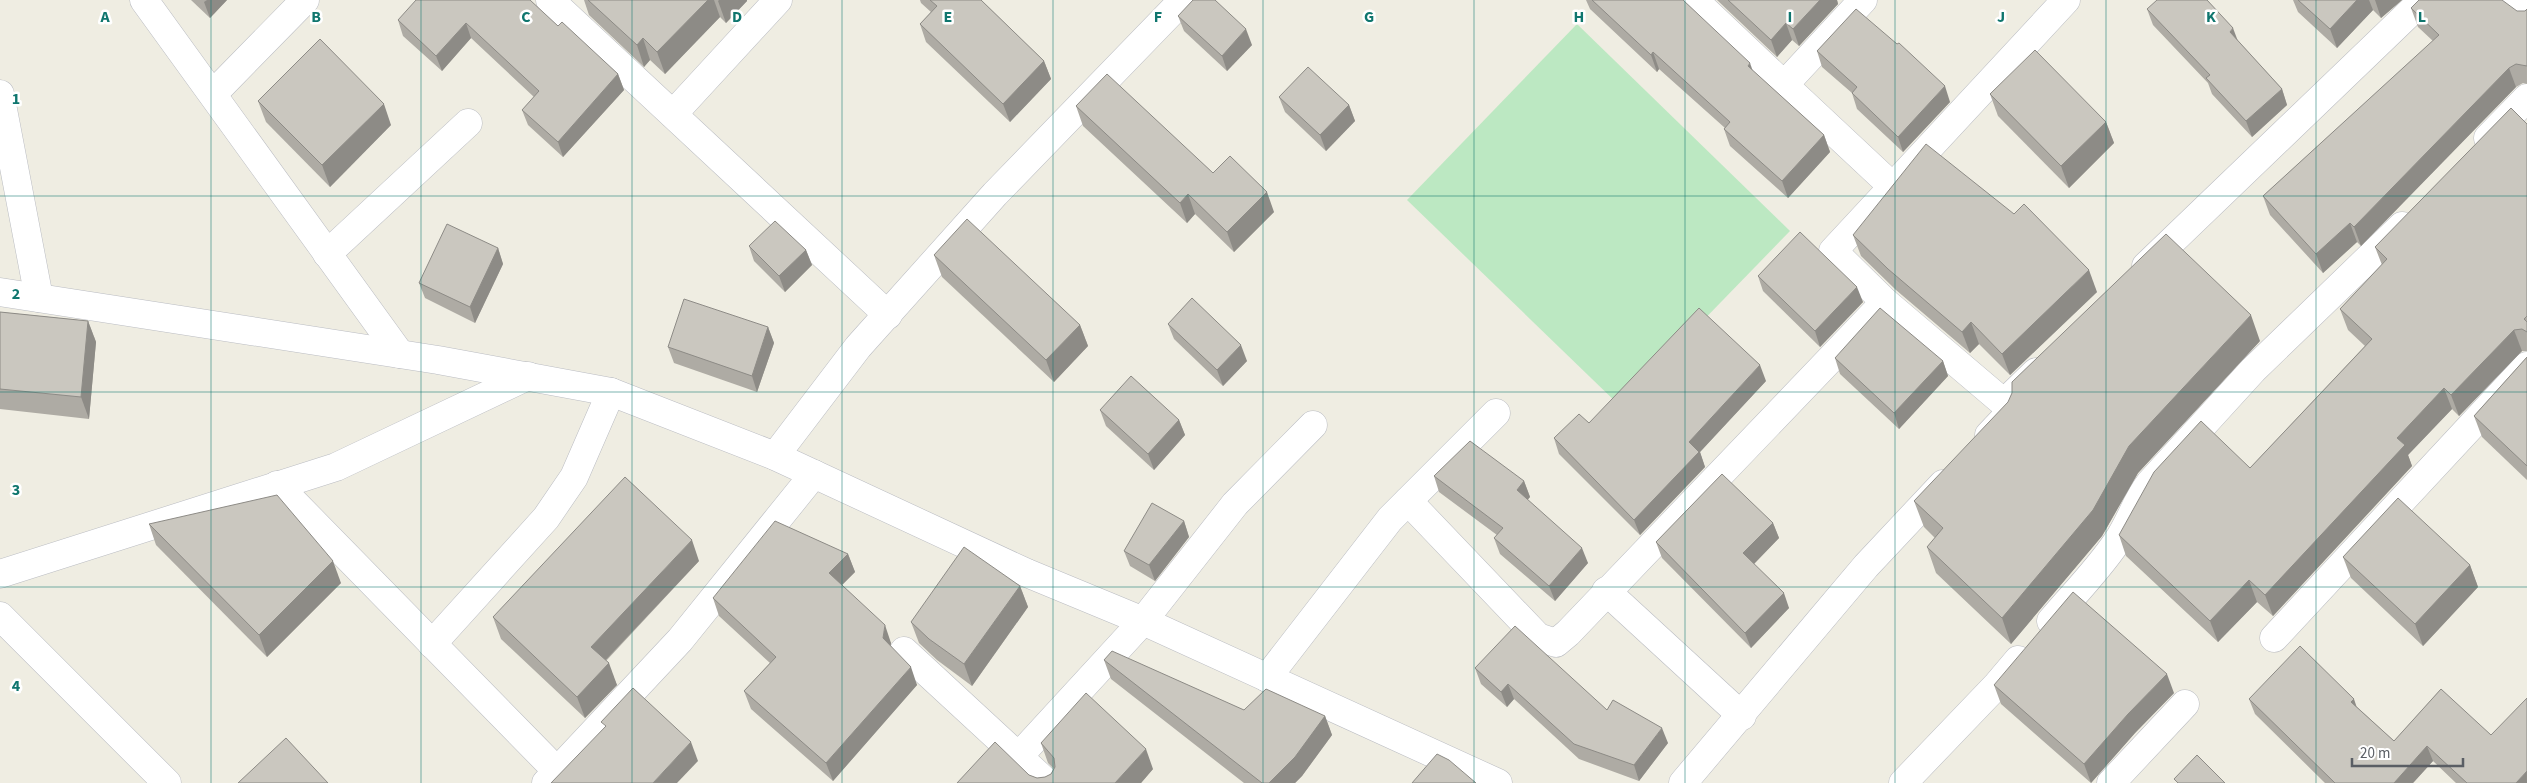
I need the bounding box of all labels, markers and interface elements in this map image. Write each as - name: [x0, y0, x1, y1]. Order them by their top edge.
- text: A: [99, 6, 110, 28]
- text: B: [311, 6, 321, 28]
- text: C: [521, 6, 531, 28]
- text: D: [732, 6, 742, 28]
- text: E: [944, 6, 952, 28]
- text: F: [1154, 6, 1162, 28]
- text: G: [1364, 6, 1374, 28]
- text: H: [1574, 6, 1584, 28]
- text: I: [1788, 6, 1792, 28]
- text: J: [1997, 6, 2005, 28]
- text: K: [2206, 6, 2216, 28]
- text: L: [2418, 6, 2426, 28]
- text: 1: [12, 88, 20, 110]
- text: 2: [12, 283, 20, 305]
- text: 3: [12, 479, 20, 501]
- text: 4: [12, 675, 21, 697]
- scale bar: [2352, 736, 2463, 768]
- text: 20 m: [2360, 743, 2390, 764]

